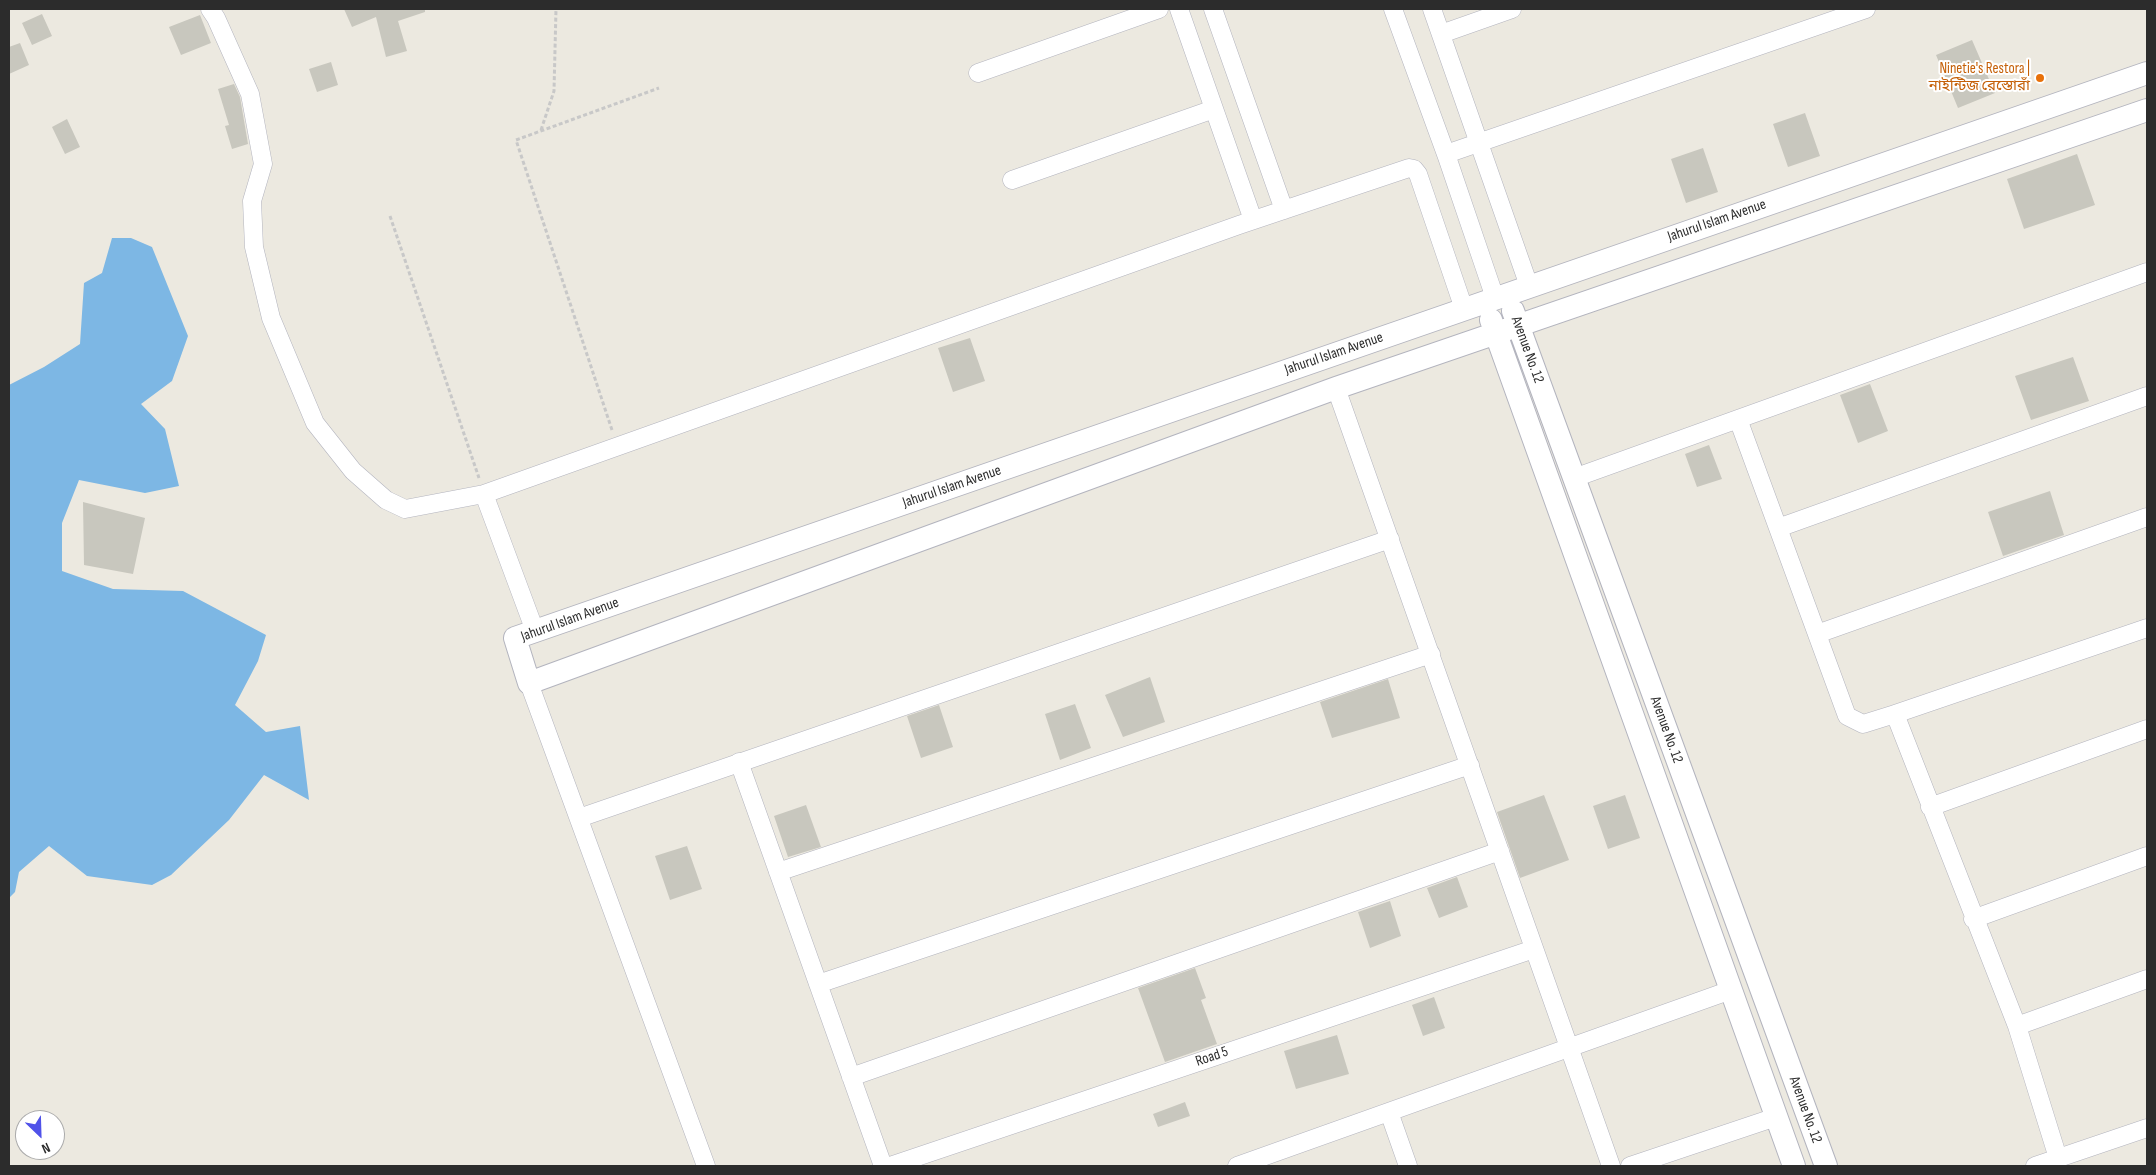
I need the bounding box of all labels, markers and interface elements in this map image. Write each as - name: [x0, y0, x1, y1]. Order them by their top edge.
- place label: Ninetie's Restora | নাইন্টিজ রেস্তোরাঁ: [1929, 60, 2030, 95]
- marker: Ninetie's Restora | নাইন্টিজ রেস্তোরাঁ: [2034, 72, 2046, 84]
- street label: Jahurul Islam Avenue: [1665, 196, 1769, 246]
- street label: Avenue No. 12: [1507, 314, 1547, 386]
- street label: Jahurul Islam Avenue: [1282, 329, 1386, 379]
- street label: Jahurul Islam Avenue: [900, 462, 1004, 512]
- street label: Jahurul Islam Avenue: [519, 594, 621, 646]
- street label: Avenue No. 12: [1646, 694, 1686, 766]
- street label: Road 5: [1193, 1043, 1231, 1071]
- street label: Avenue No. 12: [1785, 1074, 1825, 1146]
- north arrow: [15, 1110, 65, 1160]
- text: N: [39, 1139, 53, 1158]

